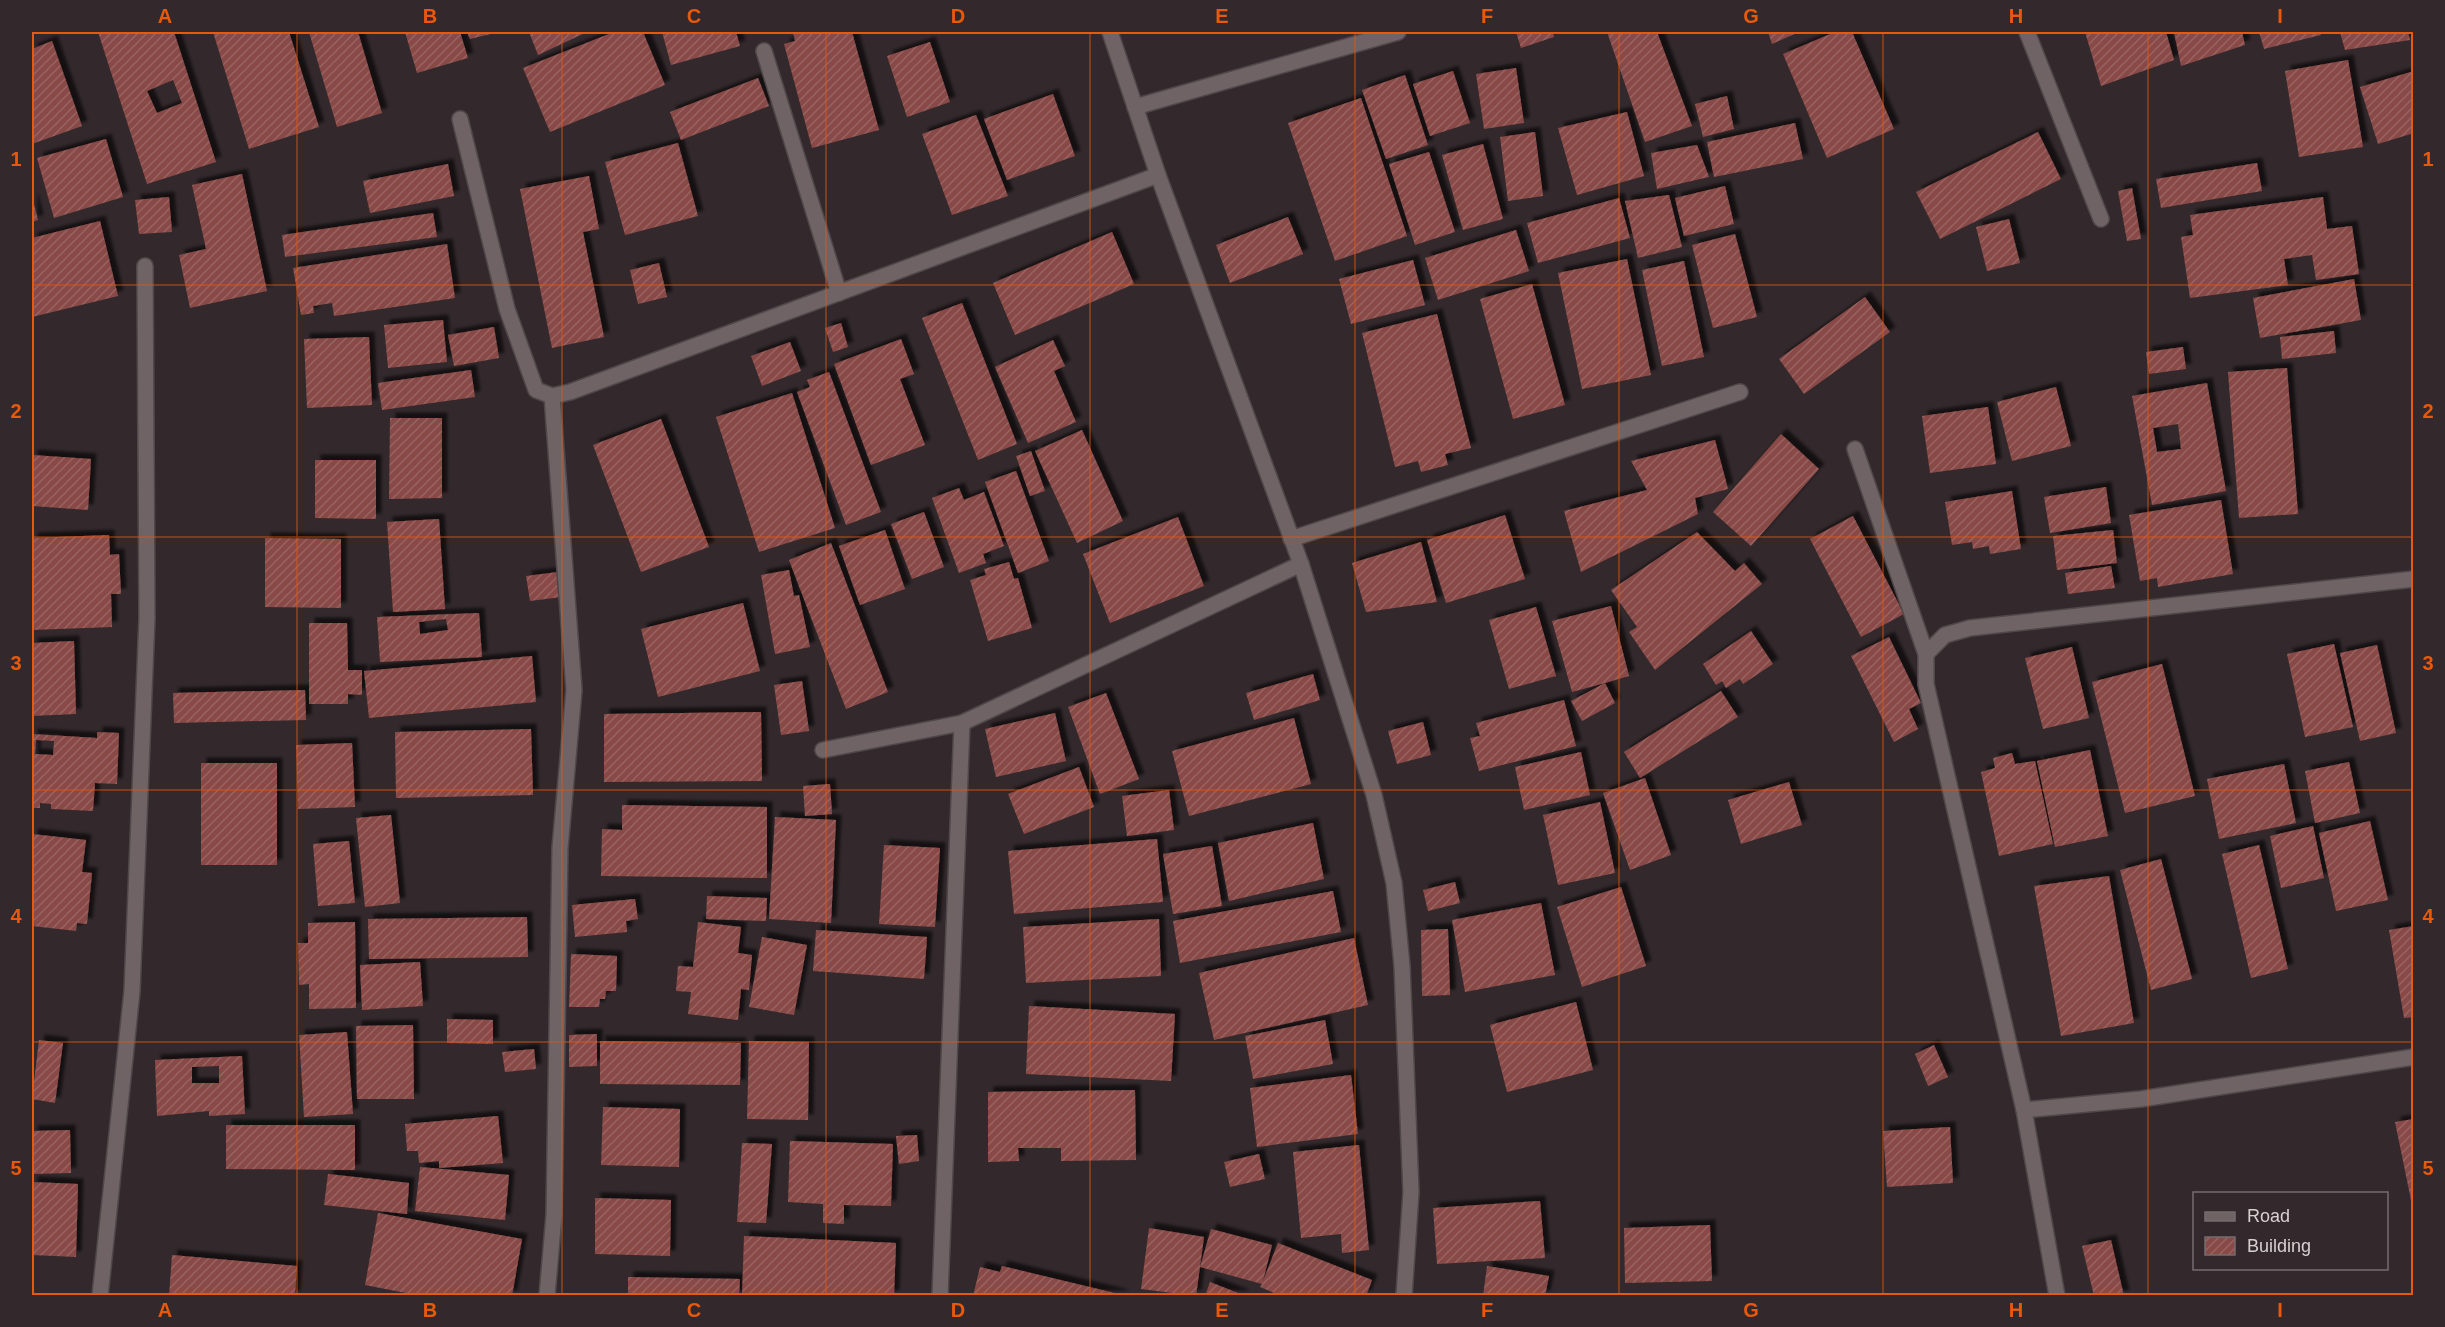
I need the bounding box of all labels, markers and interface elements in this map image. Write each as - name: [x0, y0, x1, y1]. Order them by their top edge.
- text: A: [158, 5, 172, 27]
- text: B: [423, 5, 437, 27]
- text: C: [687, 5, 701, 27]
- text: D: [951, 5, 965, 27]
- text: E: [1215, 5, 1229, 27]
- text: F: [1481, 5, 1493, 27]
- text: G: [1743, 5, 1759, 27]
- text: H: [2009, 5, 2023, 27]
- text: I: [2277, 5, 2283, 27]
- text: 1: [10, 148, 22, 170]
- text: 1: [2422, 148, 2434, 170]
- text: 2: [10, 400, 22, 422]
- text: 2: [2422, 400, 2434, 422]
- text: 3: [10, 652, 22, 674]
- text: 3: [2422, 652, 2434, 674]
- text: 4: [10, 905, 22, 927]
- text: 4: [2422, 905, 2434, 927]
- text: 5: [10, 1157, 22, 1179]
- text: 5: [2422, 1157, 2434, 1179]
- legend: [2193, 1192, 2388, 1270]
- text: Road: [2247, 1206, 2290, 1226]
- text: Building: [2247, 1236, 2311, 1256]
- text: A: [158, 1299, 172, 1321]
- text: B: [423, 1299, 437, 1321]
- text: C: [687, 1299, 701, 1321]
- text: D: [951, 1299, 965, 1321]
- text: E: [1215, 1299, 1229, 1321]
- text: F: [1481, 1299, 1493, 1321]
- text: G: [1743, 1299, 1759, 1321]
- text: H: [2009, 1299, 2023, 1321]
- text: I: [2277, 1299, 2283, 1321]

